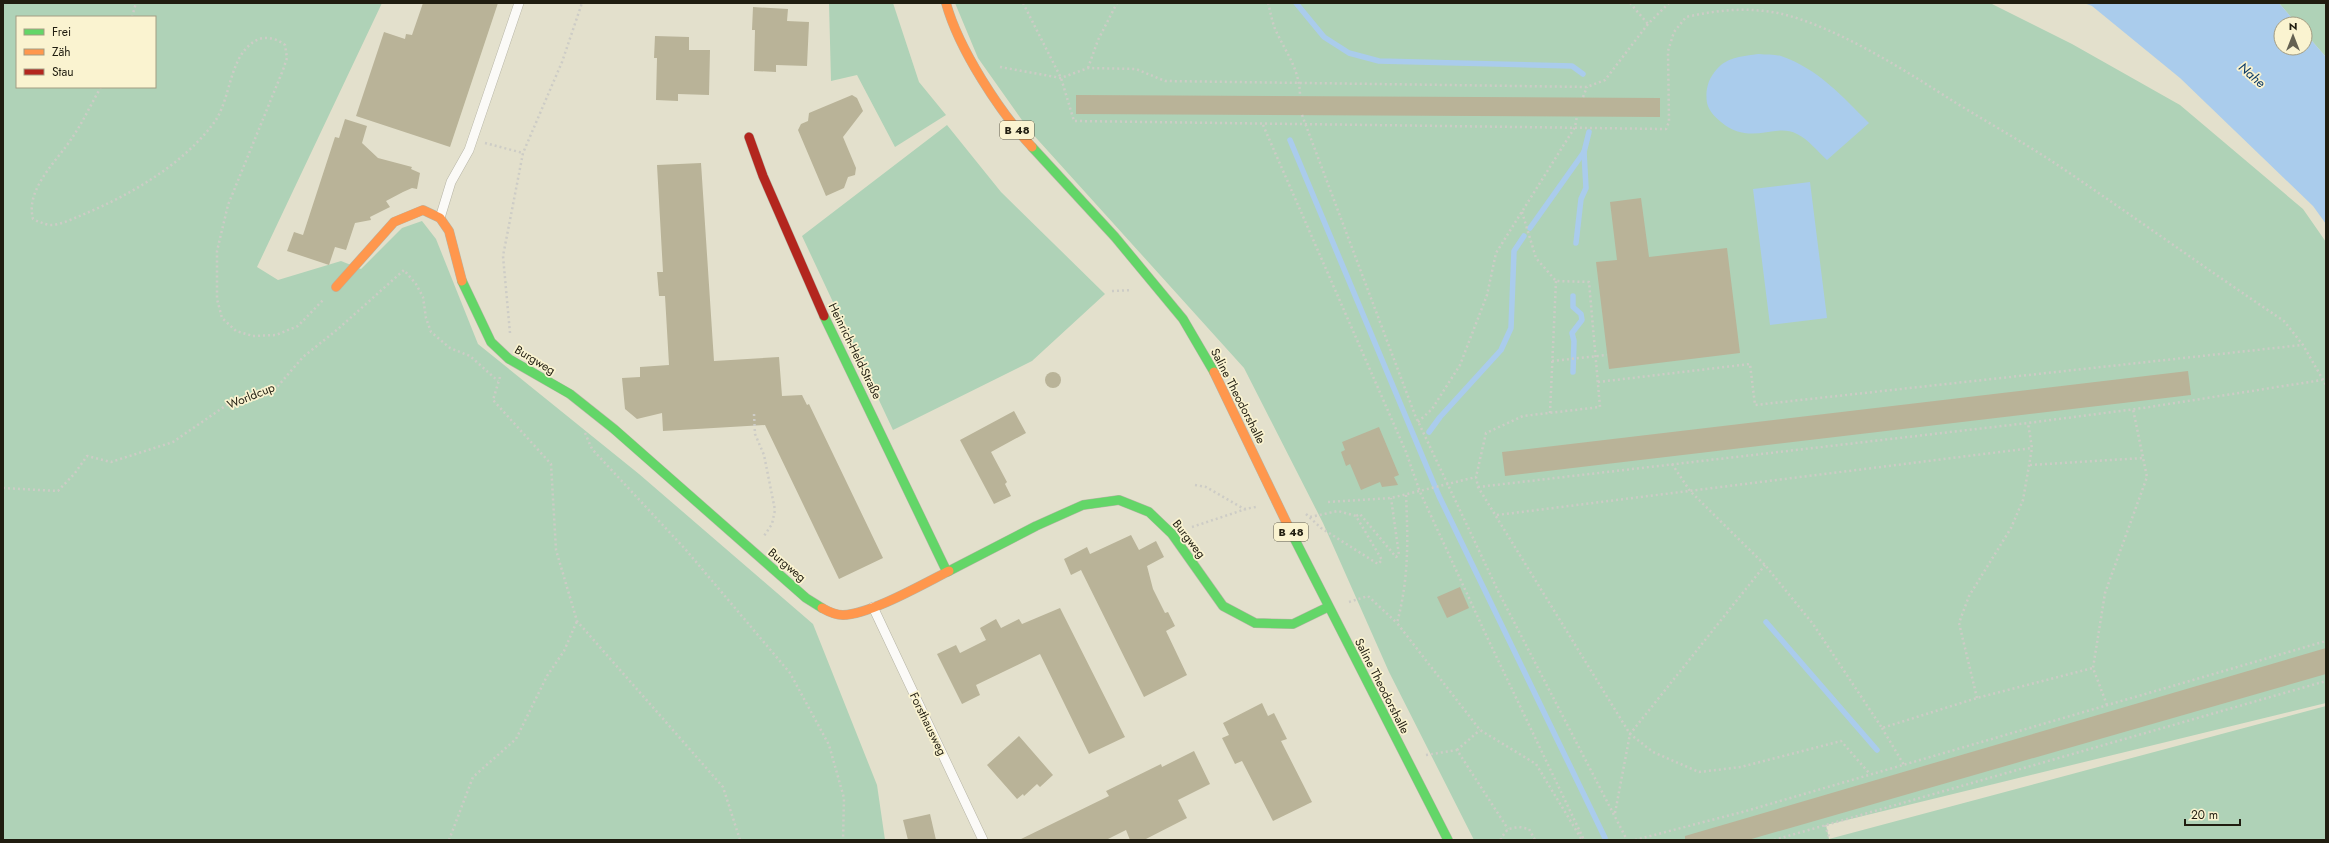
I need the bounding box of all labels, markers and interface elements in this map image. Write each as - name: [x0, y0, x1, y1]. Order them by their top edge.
- legend: [16, 16, 156, 88]
- north arrow: [2273, 16, 2313, 56]
- text: N: [2289, 18, 2297, 34]
- text: Frei: [52, 23, 71, 41]
- text: Zäh: [52, 43, 71, 61]
- water label: Nahe: [2234, 58, 2270, 92]
- text: Stau: [52, 63, 74, 81]
- road number: B 48: [1000, 121, 1034, 139]
- street label: Heinrich-Held-Straße: [824, 300, 886, 402]
- street label: Burgweg: [511, 341, 559, 379]
- street label: Saline Theodorshalle: [1206, 345, 1270, 447]
- street label: Worldcup: [224, 378, 278, 414]
- street label: Burgweg: [1168, 516, 1210, 562]
- road number: B 48: [1274, 523, 1308, 541]
- street label: Burgweg: [764, 544, 810, 586]
- street label: Saline Theodorshalle: [1350, 635, 1414, 737]
- street label: Forsthausweg: [905, 689, 951, 759]
- scale bar: [2185, 801, 2240, 827]
- text: 20 m: [2191, 806, 2218, 824]

